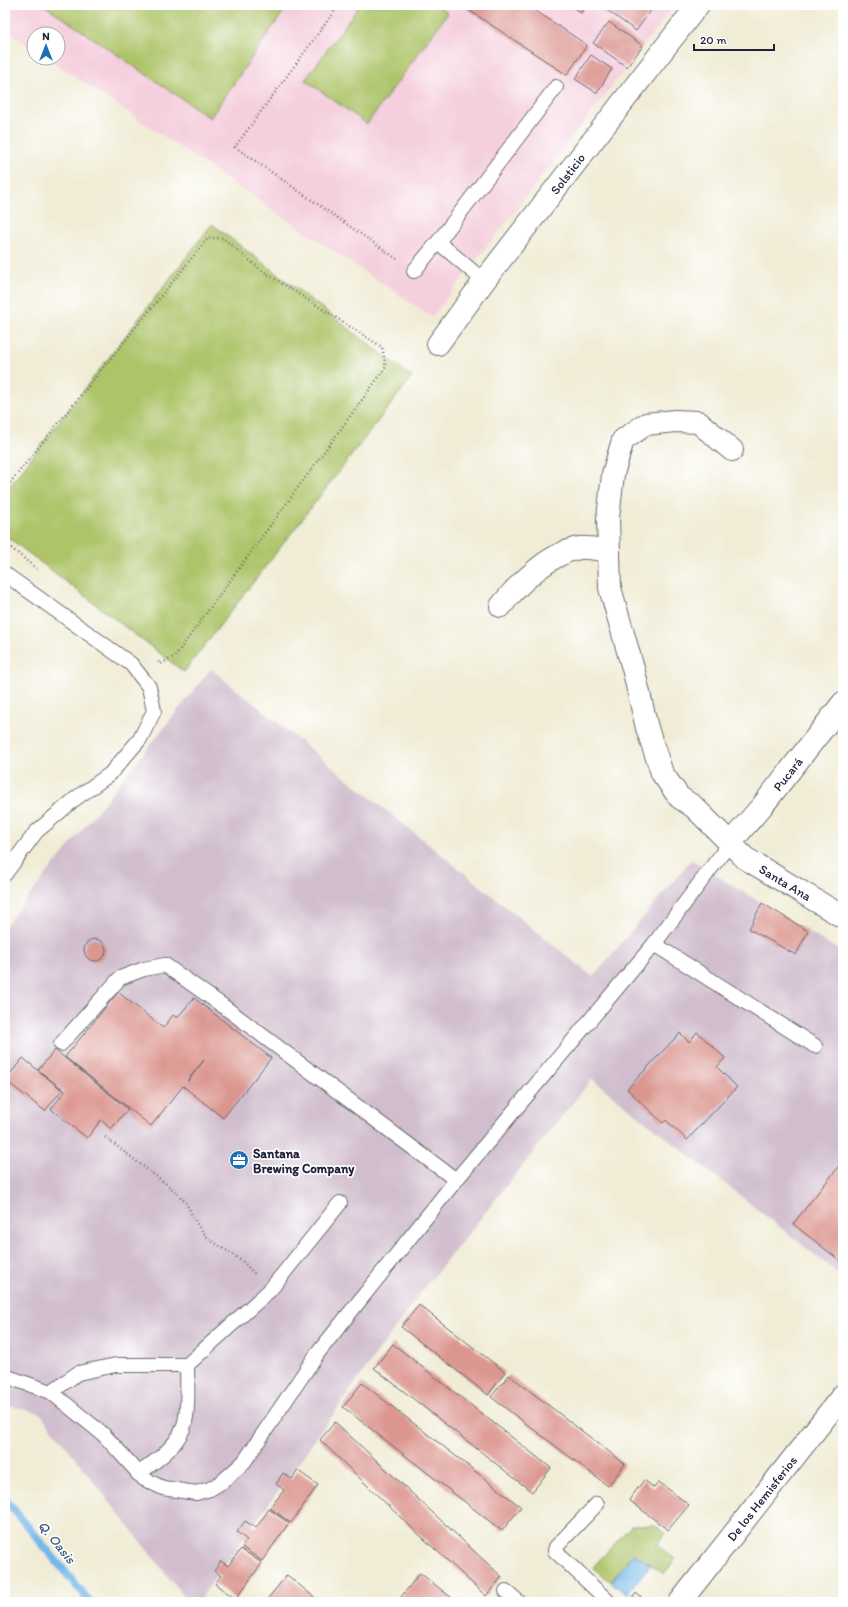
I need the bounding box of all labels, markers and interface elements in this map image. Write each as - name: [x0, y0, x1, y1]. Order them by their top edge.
- north arrow: [26, 26, 66, 66]
- scale bar: [694, 26, 774, 52]
- text: N: [42, 30, 50, 43]
- text: 20 m: [700, 33, 727, 47]
- street label: Solsticio: [547, 150, 588, 197]
- street label: Pucará: [770, 754, 806, 794]
- street label: Santa Ana: [756, 861, 814, 904]
- place label: Santana Brewing Company: [253, 1146, 355, 1177]
- office icon: Santana Brewing Company: [228, 1149, 250, 1171]
- street label: De los Hemisferios: [724, 1453, 800, 1544]
- water label: Q. Oasis: [34, 1517, 79, 1568]

